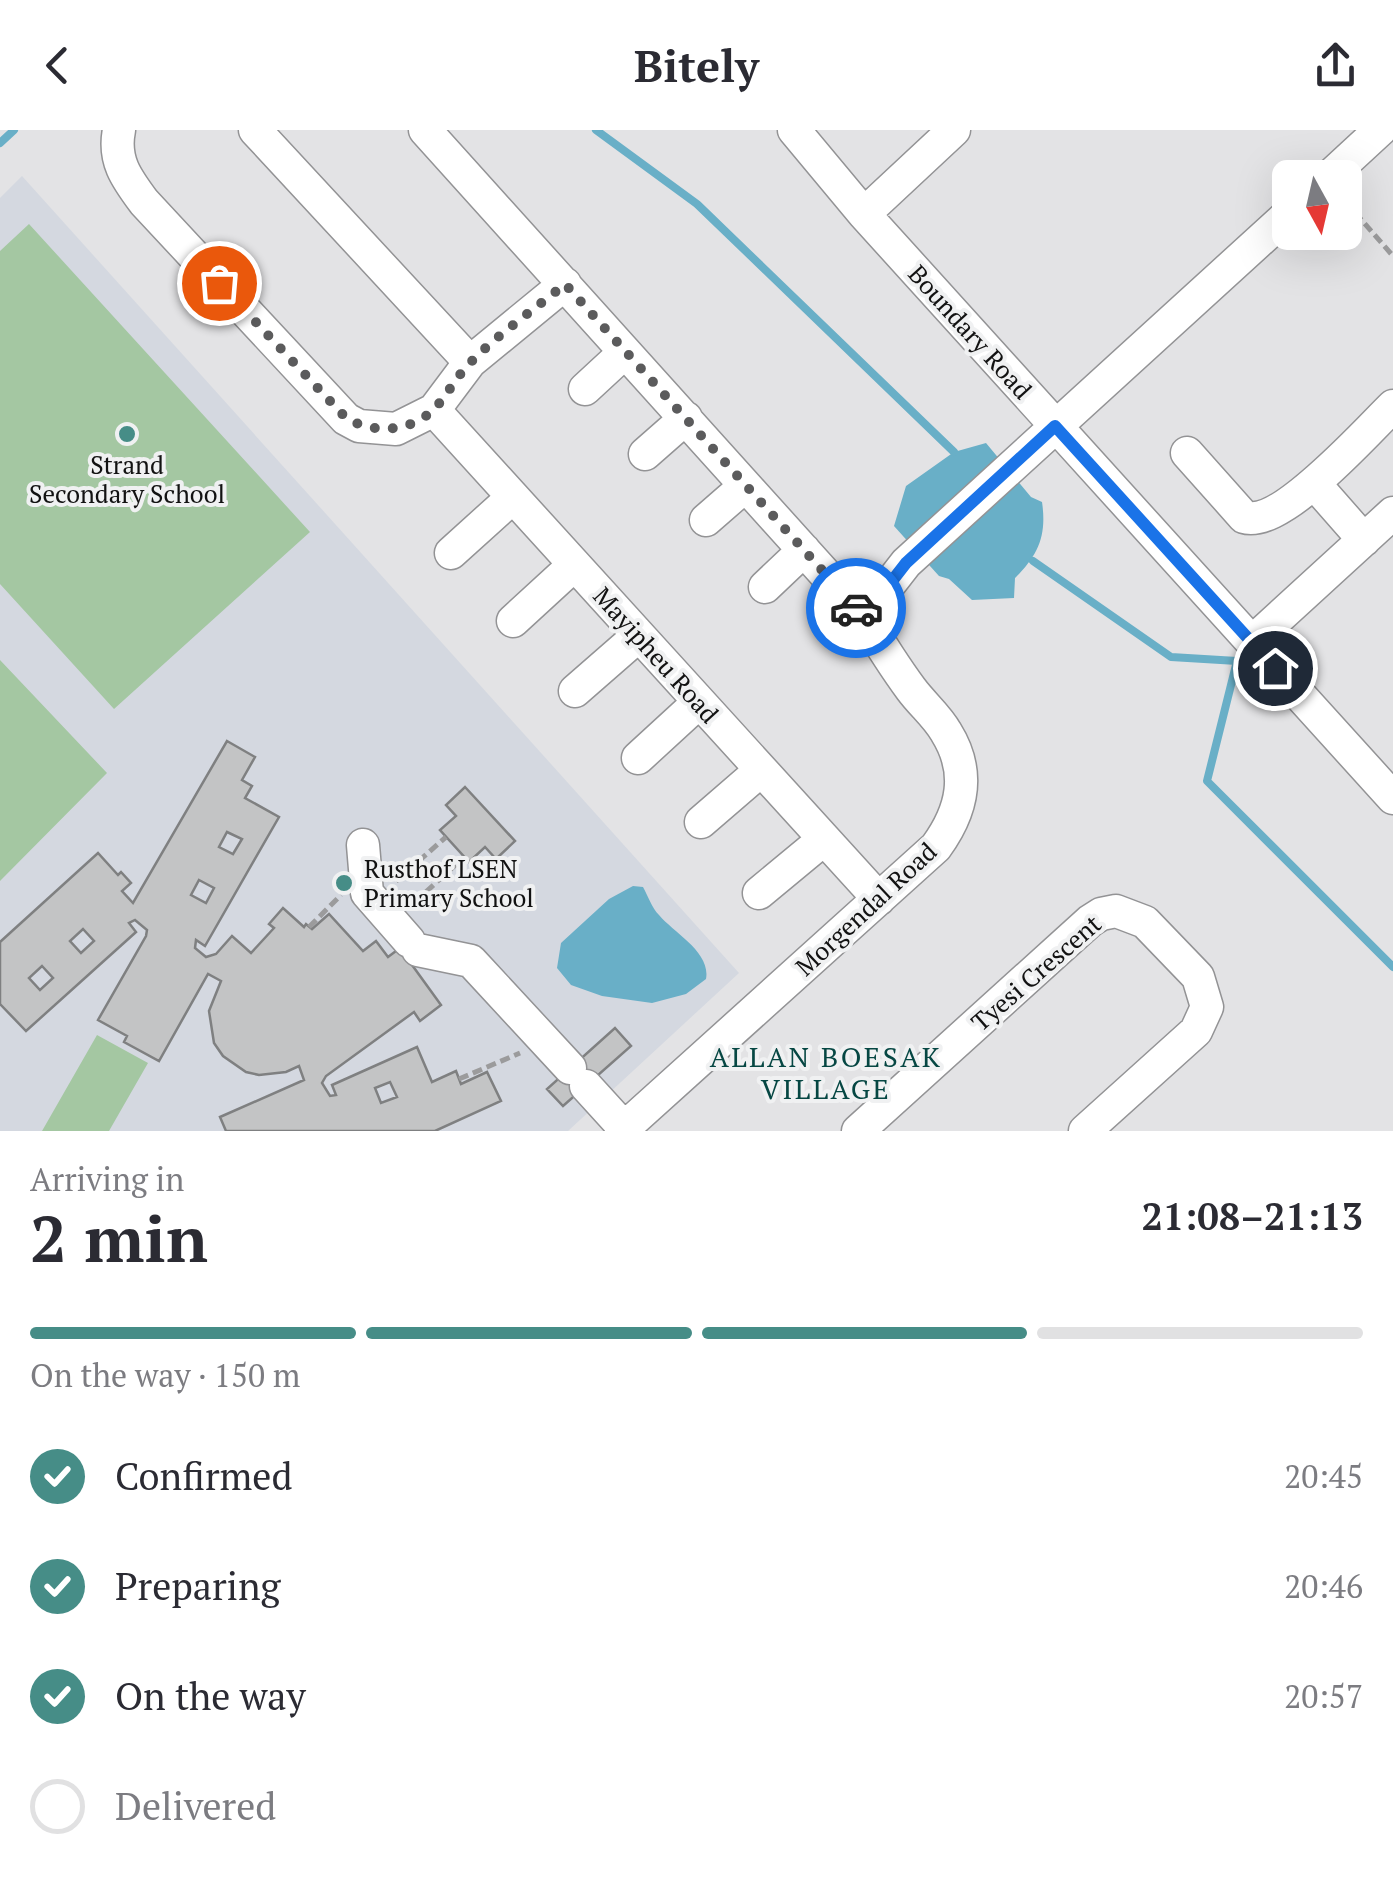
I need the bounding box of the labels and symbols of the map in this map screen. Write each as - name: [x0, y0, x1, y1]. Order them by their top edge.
- north arrow: [1272, 160, 1362, 250]
- pin: [177, 241, 262, 326]
- street label: Boundary Road: [901, 258, 1039, 406]
- marker: Strand Secondary School: [116, 423, 138, 445]
- place label: Strand Secondary School: [29, 448, 225, 510]
- courier: [806, 558, 906, 658]
- street label: Mayipheu Road: [587, 580, 726, 730]
- pin: [1233, 626, 1318, 711]
- street label: Morgendal Road: [788, 835, 943, 983]
- place label: Rusthof LSEN Primary School: [364, 852, 534, 914]
- marker: Rusthof LSEN Primary School: [333, 872, 355, 894]
- street label: Tyesi Crescent: [964, 907, 1107, 1038]
- district label: ALLAN BOESAK VILLAGE: [710, 1038, 942, 1107]

